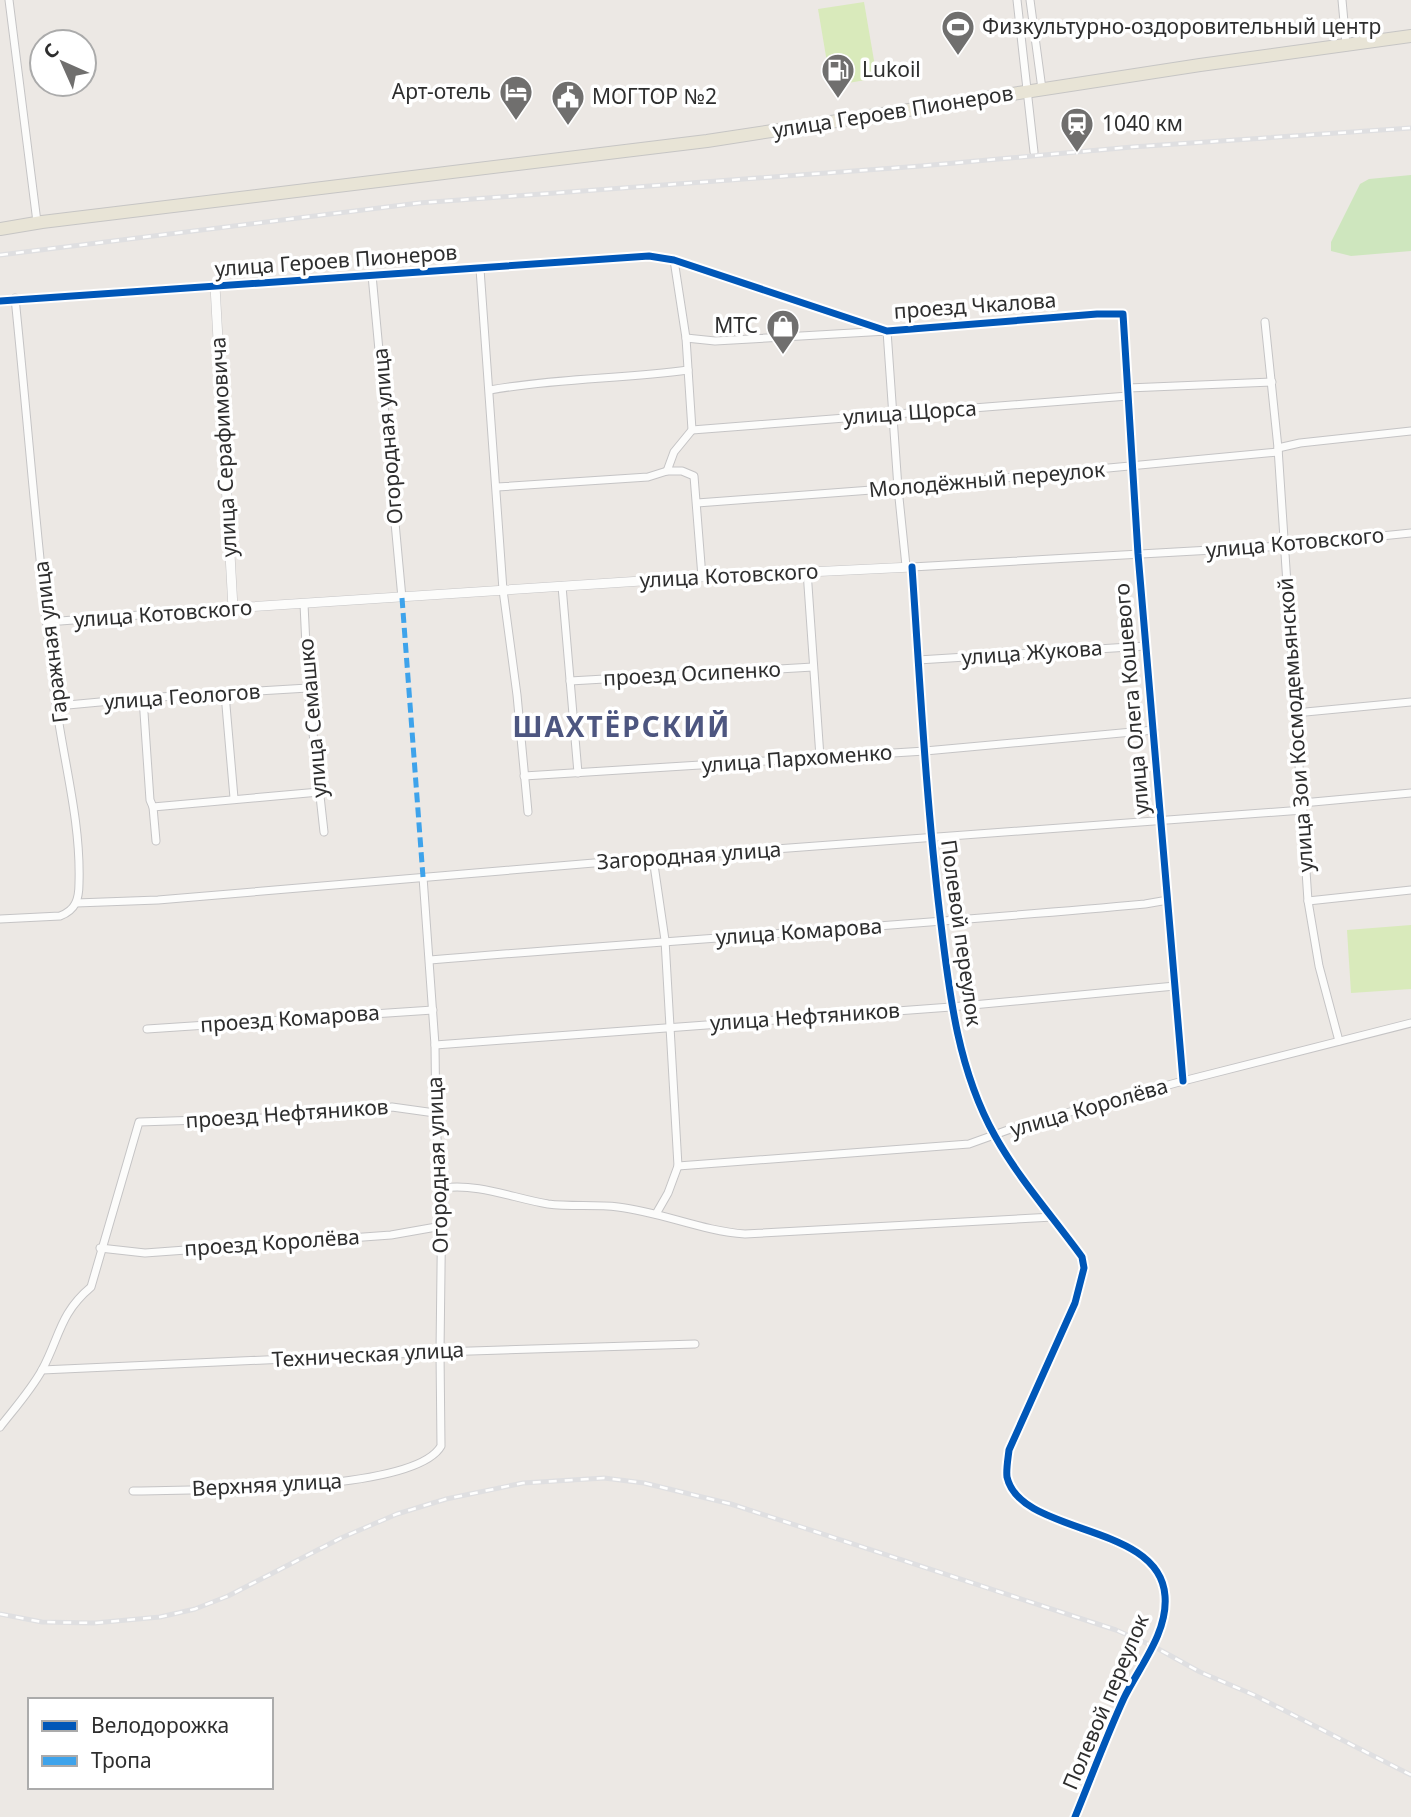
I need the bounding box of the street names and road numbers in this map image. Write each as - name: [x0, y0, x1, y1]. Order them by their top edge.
- street label: улица Героев Пионеров: [771, 78, 1015, 144]
- street label: улица Героев Пионеров: [214, 238, 458, 282]
- street label: проезд Чкалова: [893, 285, 1057, 325]
- street label: улица Серафимовича: [203, 336, 243, 558]
- street label: Огородная улица: [365, 347, 409, 525]
- street label: улица Щорса: [842, 393, 978, 431]
- street label: Молодёжный переулок: [868, 455, 1106, 503]
- street label: улица Котовского: [1205, 520, 1385, 564]
- street label: улица Котовского: [639, 556, 819, 594]
- street label: Гаражная улица: [26, 559, 74, 725]
- street label: улица Зои Космодемьянской: [1271, 577, 1319, 873]
- street label: улица Олега Кошевого: [1107, 582, 1155, 816]
- street label: улица Котовского: [73, 593, 253, 633]
- street label: улица Жукова: [961, 633, 1103, 671]
- street label: улица Семашко: [291, 637, 333, 799]
- street label: проезд Осипенко: [602, 654, 781, 692]
- street label: улица Геологов: [103, 677, 261, 715]
- street label: улица Пархоменко: [701, 737, 893, 779]
- street label: Загородная улица: [596, 835, 782, 875]
- street label: Полевой переулок: [935, 838, 989, 1028]
- street label: улица Комарова: [715, 911, 883, 951]
- street label: улица Нефтяников: [709, 995, 901, 1037]
- street label: проезд Комарова: [199, 998, 381, 1038]
- street label: улица Королёва: [1007, 1071, 1171, 1143]
- street label: Огородная улица: [420, 1076, 454, 1254]
- street label: проезд Нефтяников: [185, 1092, 389, 1134]
- street label: проезд Королёва: [183, 1222, 361, 1262]
- street label: Техническая улица: [271, 1335, 465, 1373]
- street label: Верхняя улица: [191, 1466, 343, 1502]
- street label: Полевой переулок: [1055, 1610, 1155, 1794]

